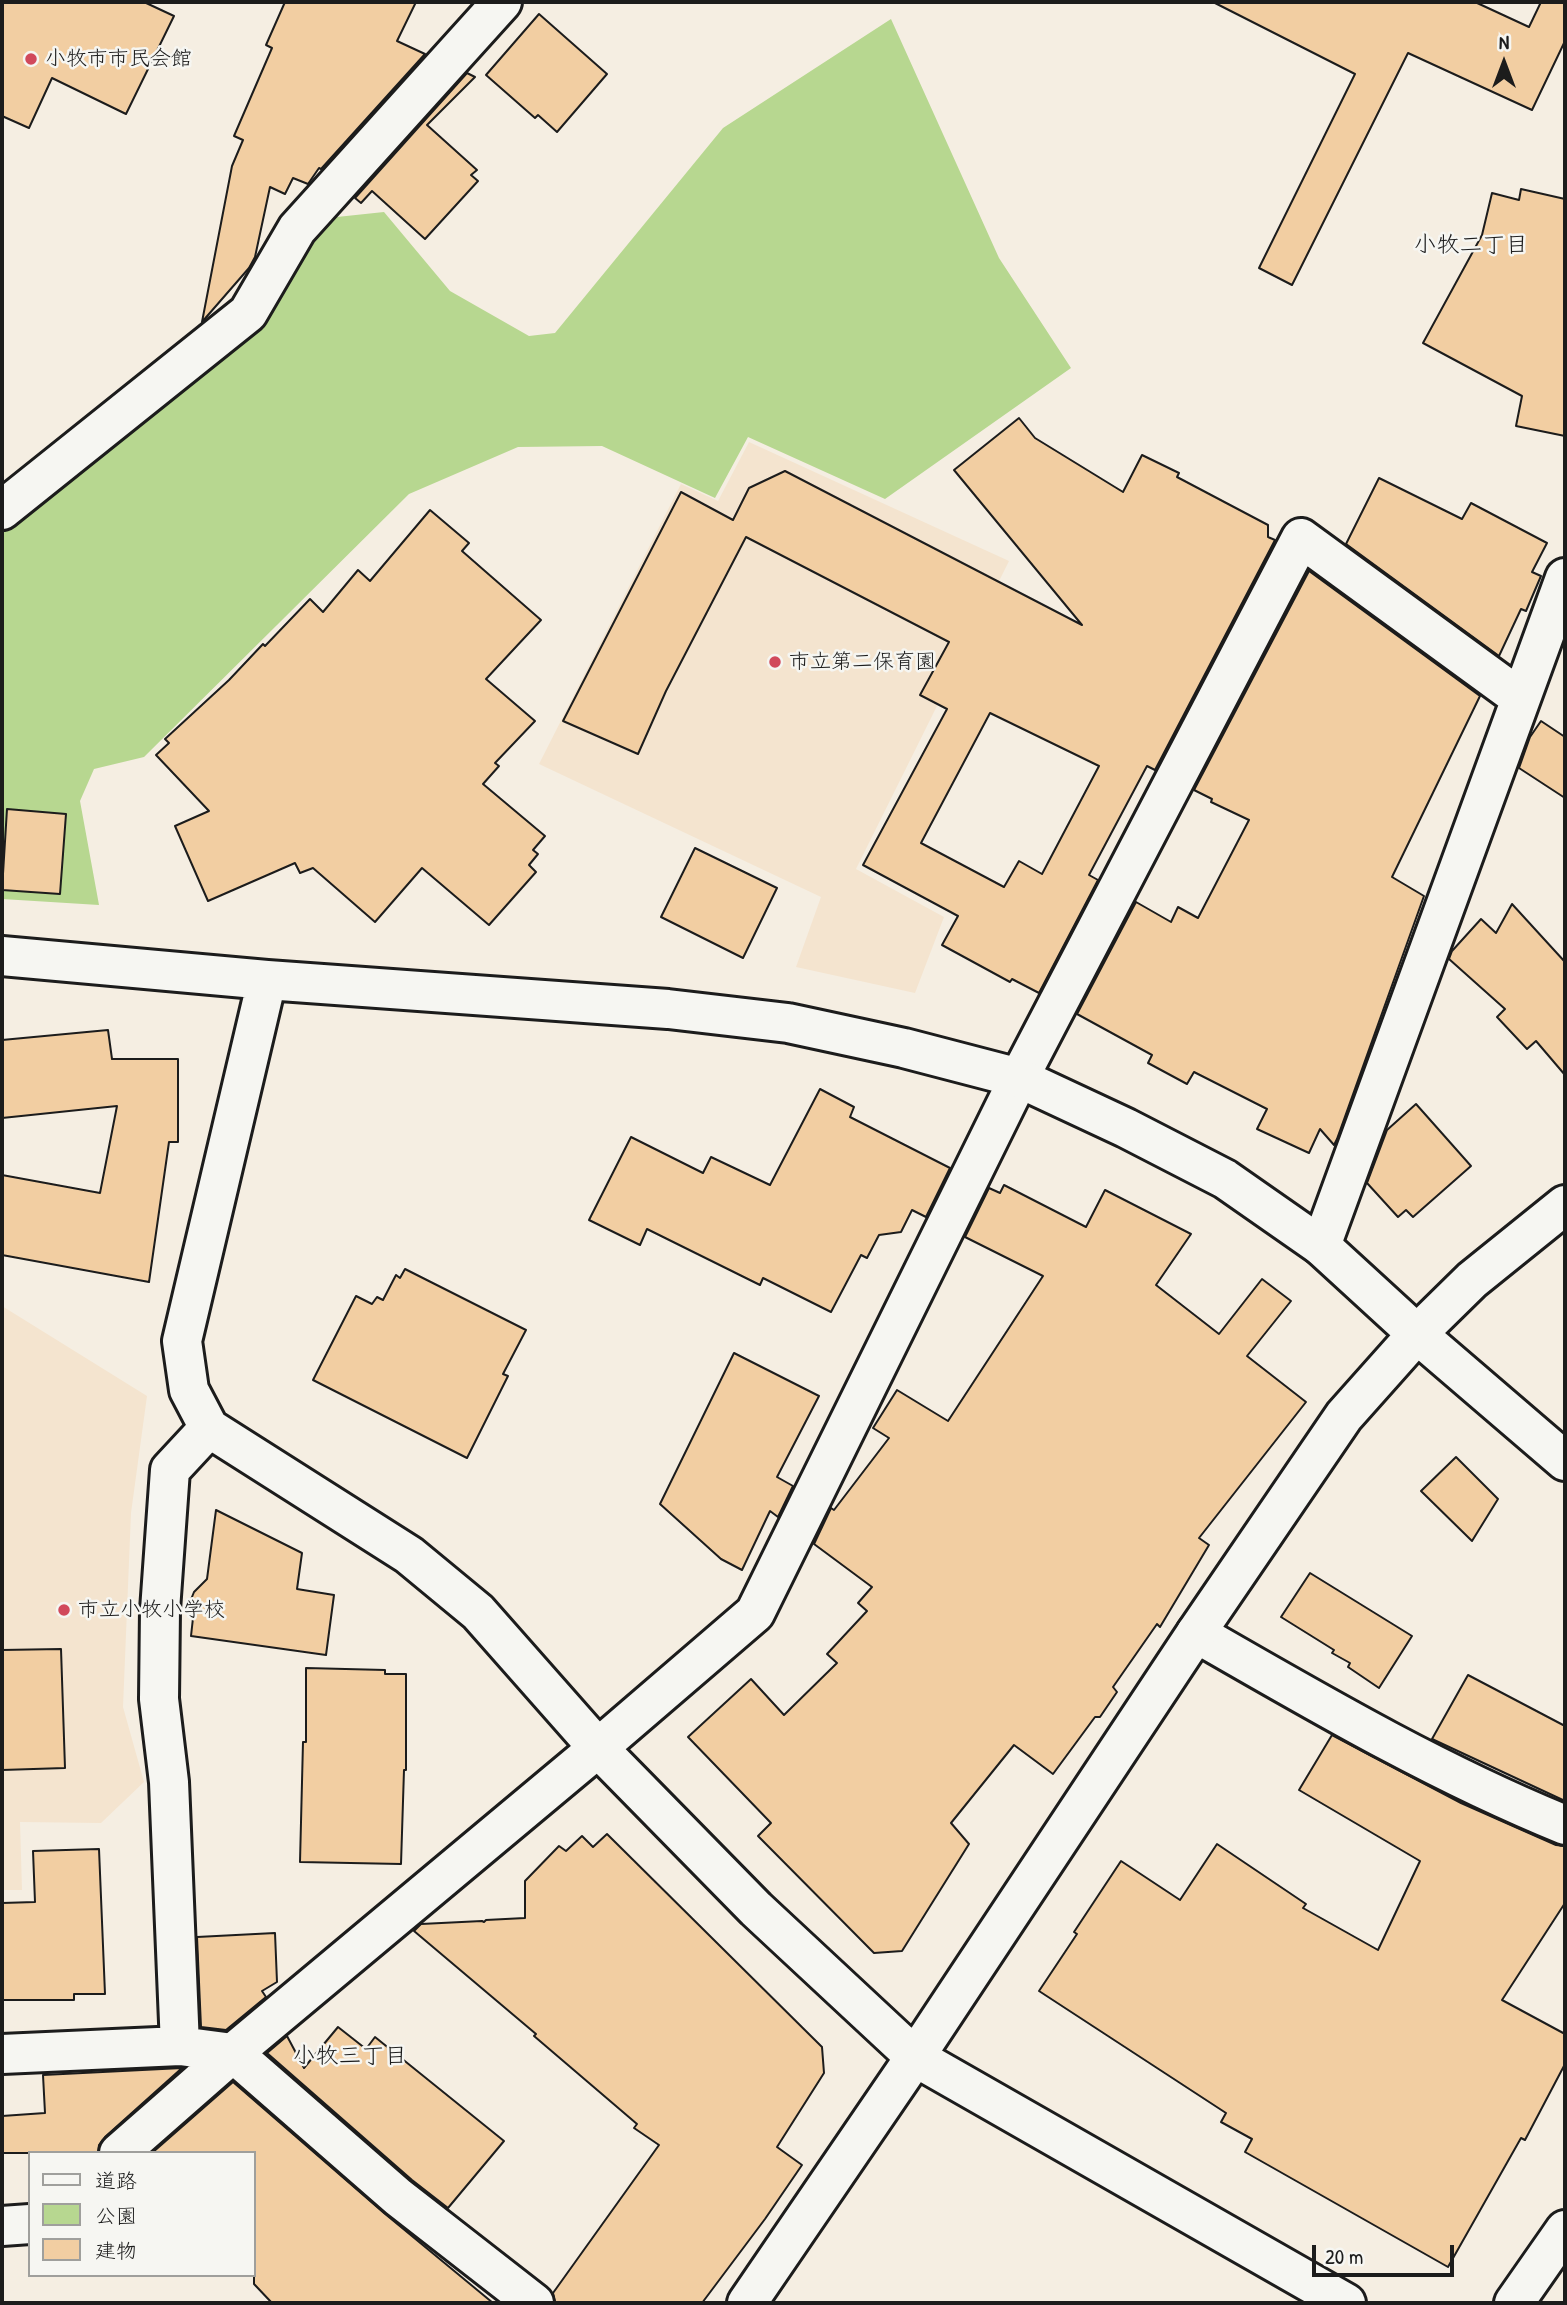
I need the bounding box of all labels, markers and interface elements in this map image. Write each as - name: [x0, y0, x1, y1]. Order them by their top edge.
- north arrow: [1469, 28, 1539, 98]
- text: N: [1499, 29, 1509, 55]
- place label: 小牧市市民会館: [45, 46, 192, 72]
- marker: 小牧市市民会館: [23, 51, 39, 67]
- district label: 小牧二丁目: [1414, 232, 1528, 260]
- place label: 市立第二保育園: [789, 649, 936, 675]
- marker: 市立第二保育園: [767, 654, 783, 670]
- place label: 市立小牧小学校: [78, 1597, 225, 1623]
- marker: 市立小牧小学校: [56, 1602, 72, 1618]
- district label: 小牧三丁目: [293, 2043, 407, 2071]
- legend: [28, 2151, 256, 2277]
- text: 道路: [95, 2166, 137, 2195]
- text: 公園: [95, 2201, 137, 2230]
- scale bar: [1315, 2232, 1457, 2276]
- text: 建物: [95, 2236, 137, 2265]
- text: 20 m: [1325, 2242, 1363, 2271]

